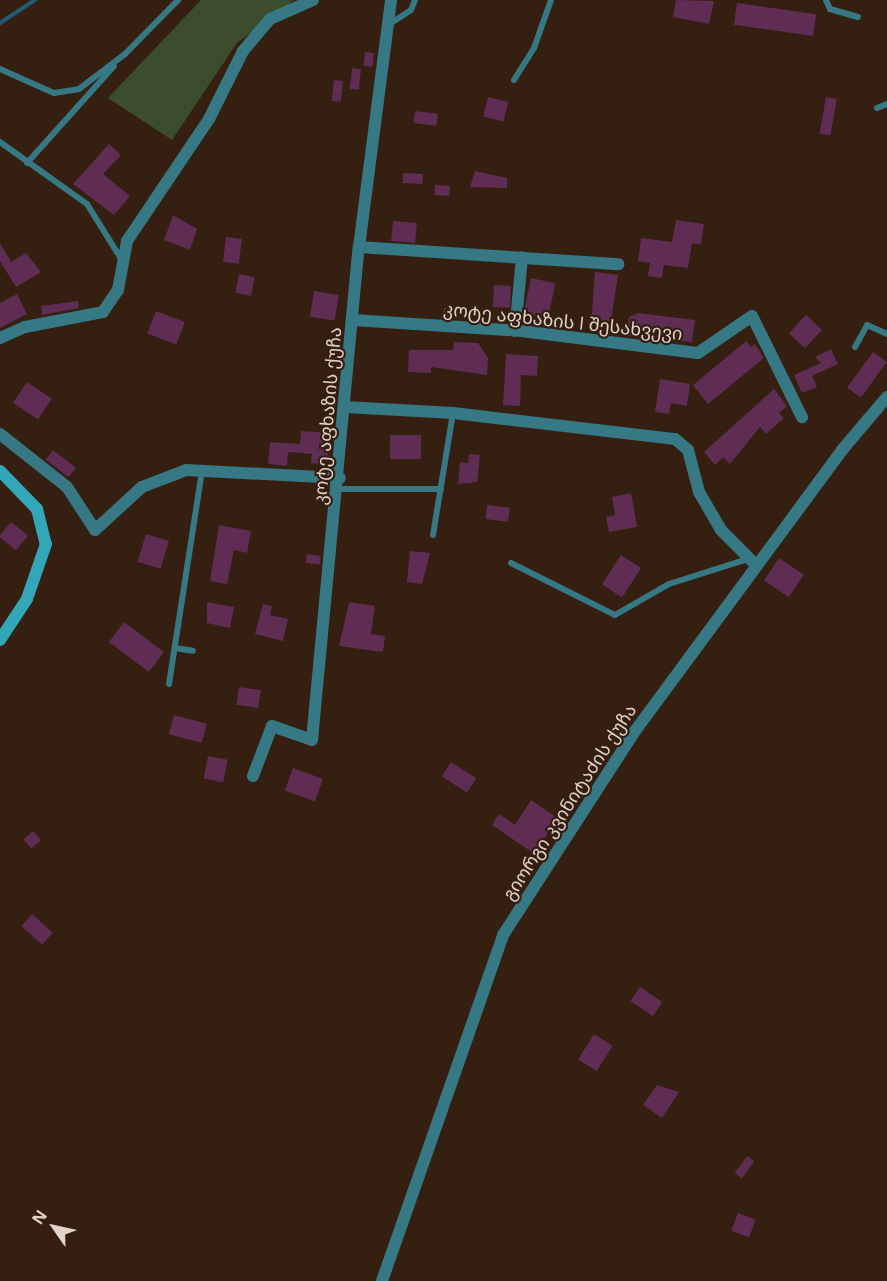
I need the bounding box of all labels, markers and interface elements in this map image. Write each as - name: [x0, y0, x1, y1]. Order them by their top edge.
- street label: კოტე აფხაზის I შესახვევი: [442, 298, 684, 344]
- street label: კოტე აფხაზის ქუჩა: [308, 326, 346, 506]
- street label: გიორგი კვინიტაძის ქუჩა: [497, 700, 641, 904]
- north arrow: [24, 1197, 84, 1257]
- text: N: [26, 1205, 52, 1228]

